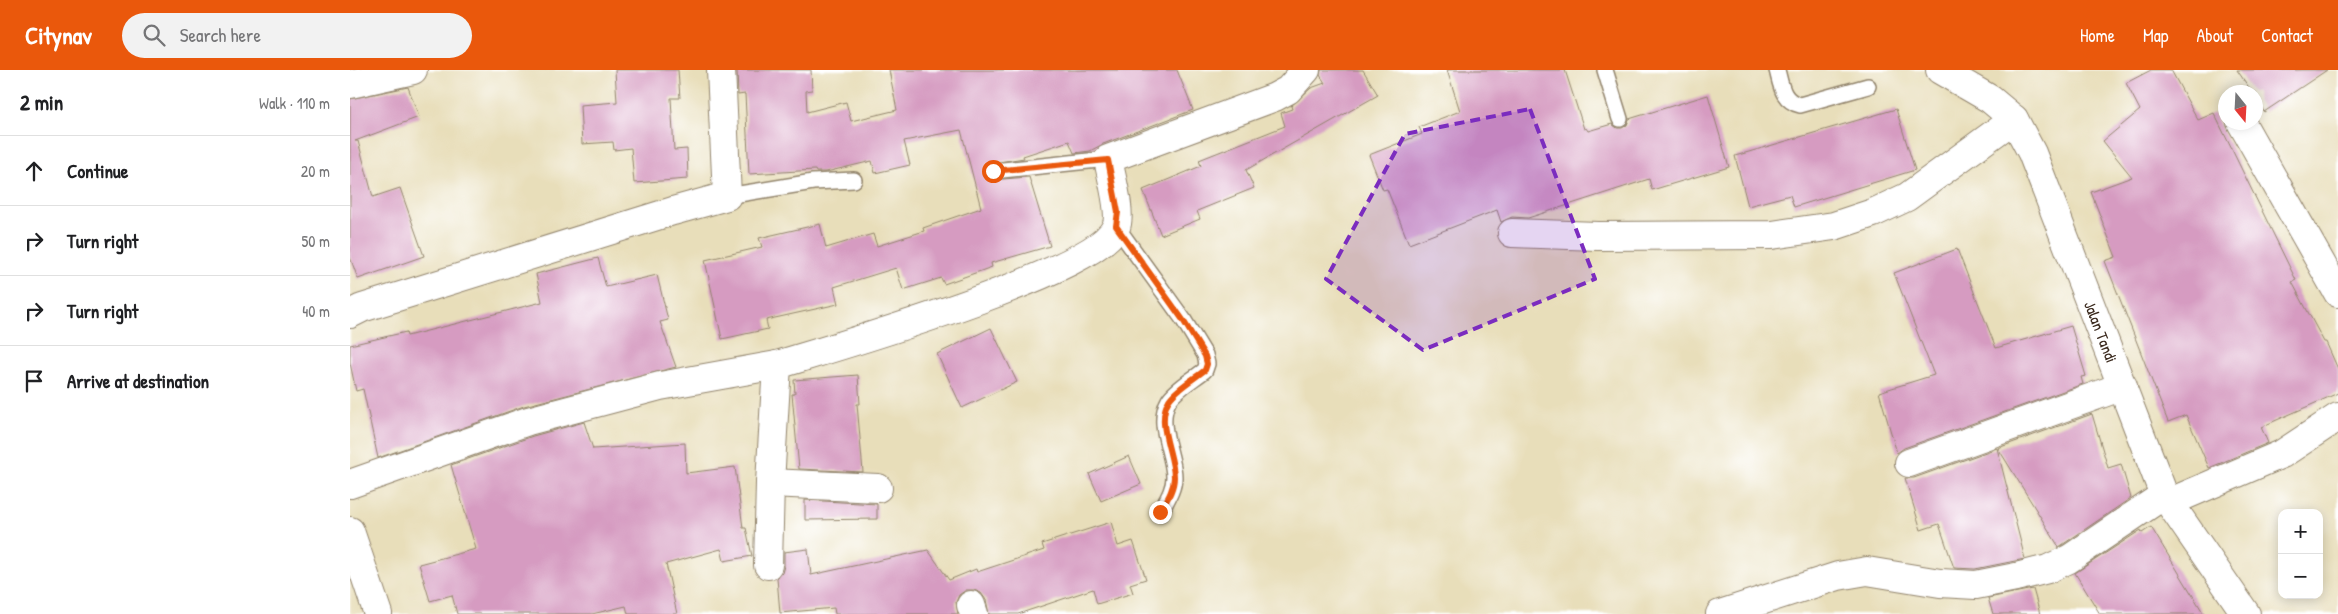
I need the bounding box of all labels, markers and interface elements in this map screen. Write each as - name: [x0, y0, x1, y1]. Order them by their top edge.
- search box: [122, 13, 472, 58]
- text: Citynav: [25, 19, 92, 51]
- icon: search: [140, 21, 168, 49]
- text: Search here: [180, 22, 261, 48]
- text: Home: [2080, 23, 2115, 48]
- text: Map: [2143, 23, 2168, 48]
- text: About: [2196, 23, 2233, 48]
- text: Contact: [2261, 23, 2313, 48]
- north arrow: [2218, 85, 2263, 130]
- text: 2 min: [20, 88, 63, 117]
- text: Walk · 110 m: [259, 92, 330, 114]
- icon: ahead: [20, 157, 48, 185]
- text: Continue: [67, 158, 128, 184]
- text: 20 m: [301, 160, 330, 182]
- route start: [982, 160, 1005, 183]
- icon: right: [20, 227, 48, 255]
- text: Turn right: [67, 228, 138, 254]
- text: 50 m: [302, 230, 330, 252]
- icon: right: [20, 297, 48, 325]
- text: Turn right: [67, 298, 138, 324]
- street label: Jalan Tandi: [2079, 298, 2123, 366]
- text: 40 m: [302, 300, 330, 322]
- icon: arrive: [20, 367, 48, 395]
- text: Arrive at destination: [67, 368, 209, 394]
- route end: [1149, 501, 1172, 524]
- map controls: [2278, 509, 2323, 599]
- button: +: [2278, 509, 2323, 554]
- button: −: [2278, 554, 2323, 599]

